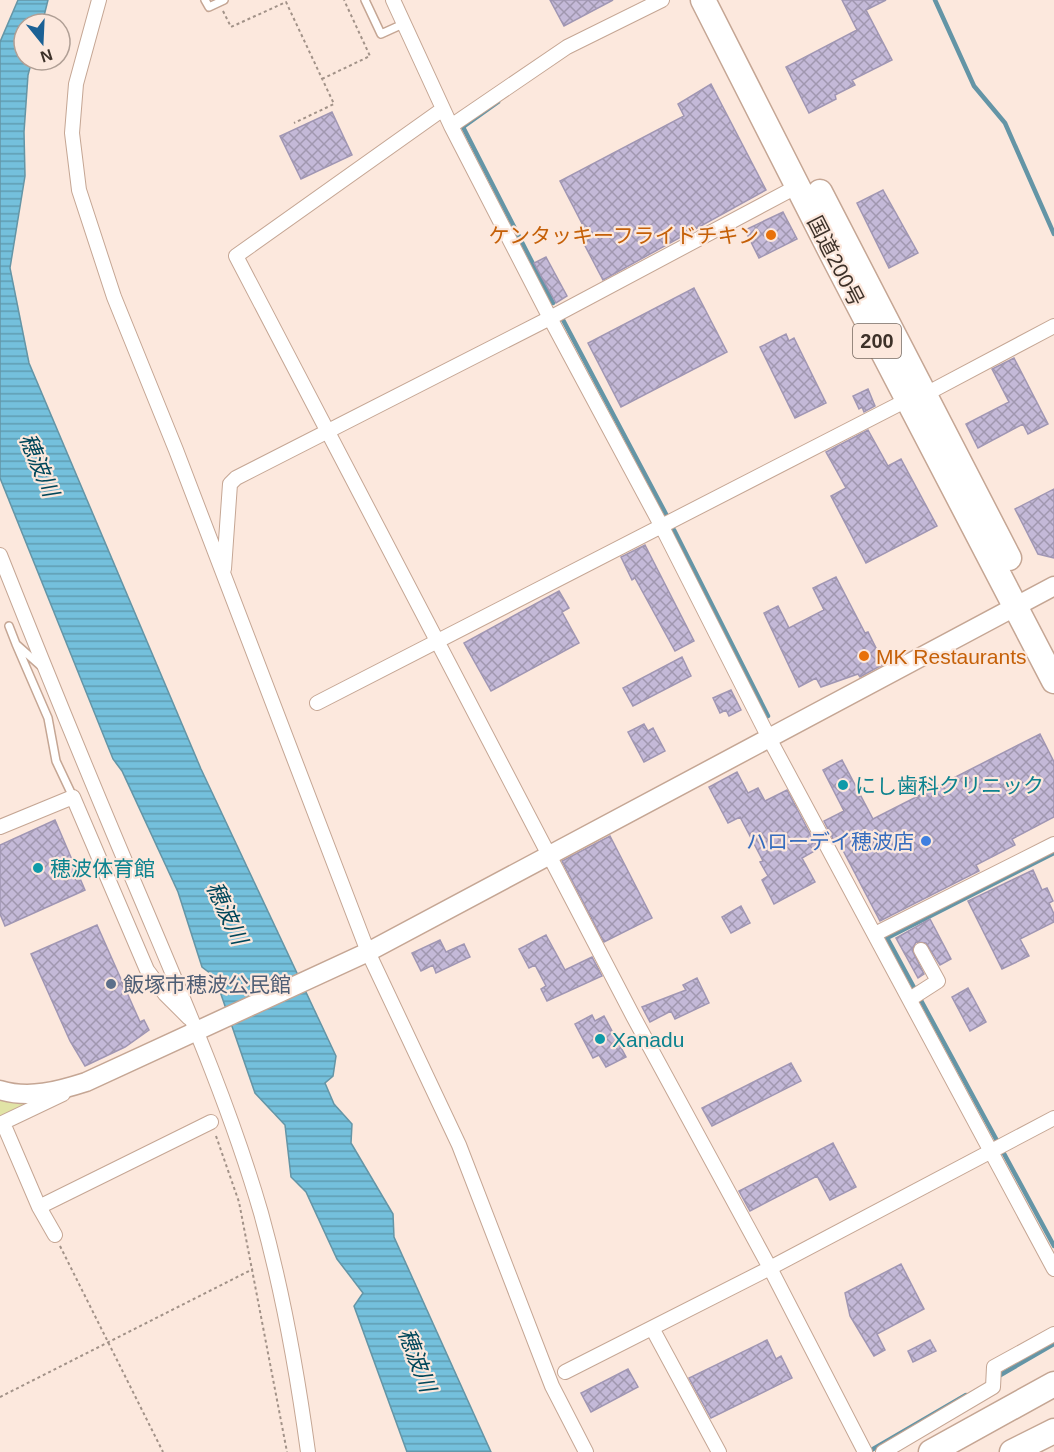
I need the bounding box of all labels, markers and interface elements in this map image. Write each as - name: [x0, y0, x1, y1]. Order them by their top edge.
- north arrow: [12, 12, 72, 72]
- text: N: [38, 46, 55, 66]
- street label: 国道200号: [803, 212, 869, 310]
- place label: ケンタッキーフライドチキン: [489, 224, 759, 247]
- marker: ケンタッキーフライドチキン: [764, 228, 778, 242]
- road number: 200: [853, 324, 901, 358]
- water label: 穂波川: [15, 430, 64, 502]
- place label: MK Restaurants: [876, 645, 1027, 668]
- marker: MK Restaurants: [857, 649, 871, 663]
- place label: にし歯科クリニック: [855, 774, 1044, 797]
- marker: にし歯科クリニック: [836, 778, 850, 792]
- place label: ハローデイ穂波店: [746, 830, 914, 853]
- marker: ハローデイ穂波店: [919, 834, 933, 848]
- place label: 穂波体育館: [50, 857, 155, 880]
- marker: 穂波体育館: [31, 861, 45, 875]
- water label: 穂波川: [202, 878, 253, 950]
- place label: 飯塚市穂波公民館: [123, 973, 291, 996]
- marker: 飯塚市穂波公民館: [104, 977, 118, 991]
- place label: Xanadu: [612, 1028, 684, 1051]
- marker: Xanadu: [593, 1032, 607, 1046]
- water label: 穂波川: [394, 1325, 441, 1397]

